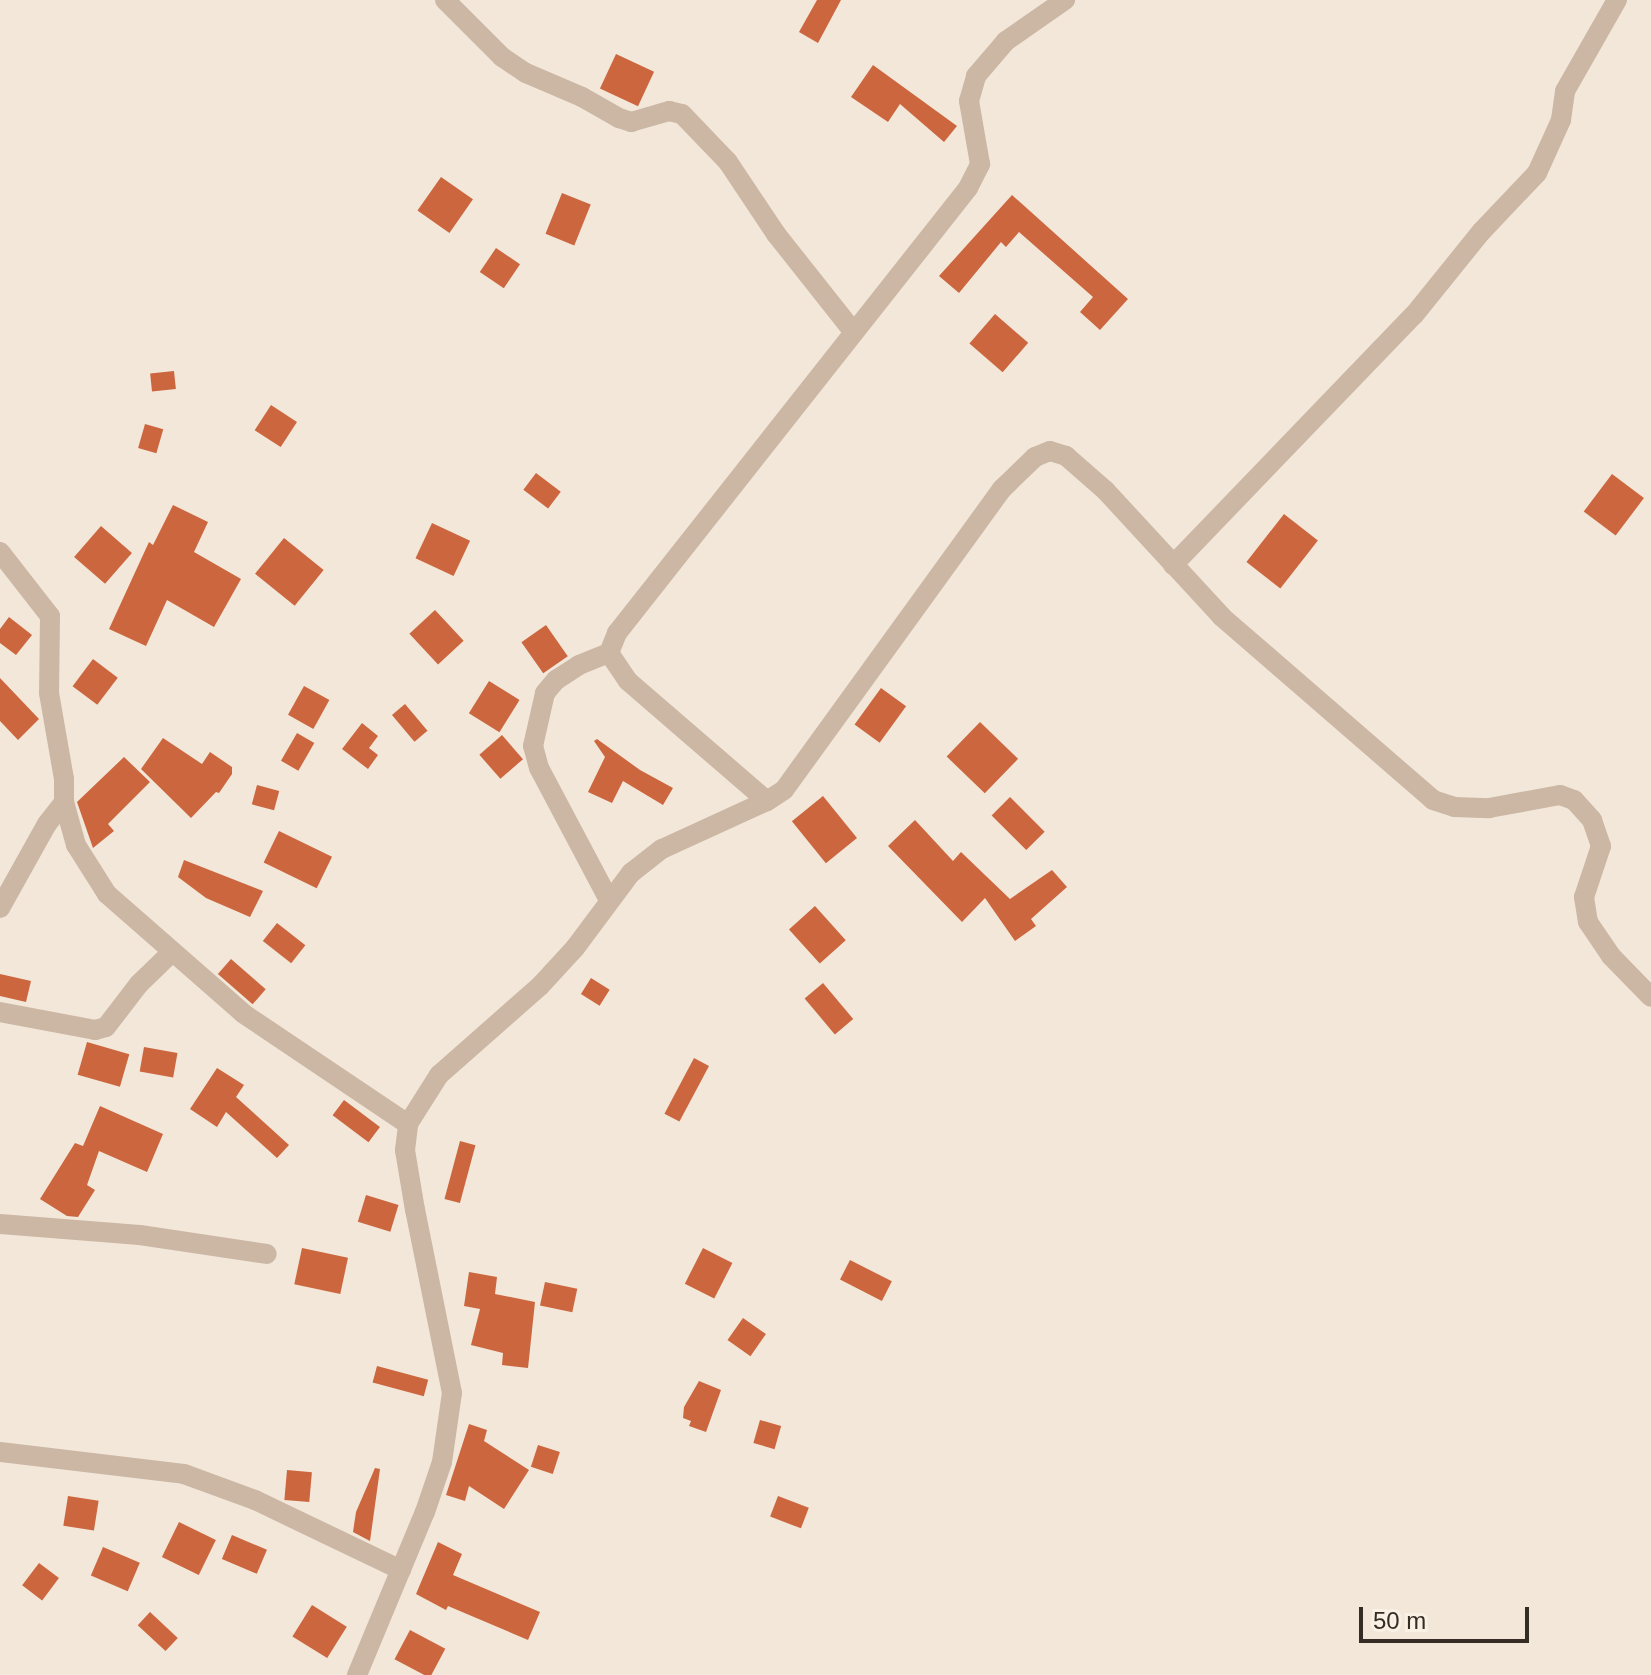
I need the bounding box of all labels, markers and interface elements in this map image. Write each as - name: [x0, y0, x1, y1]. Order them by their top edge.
- scale bar: [1363, 1591, 1533, 1641]
- text: 50 m: [1373, 1607, 1426, 1634]

